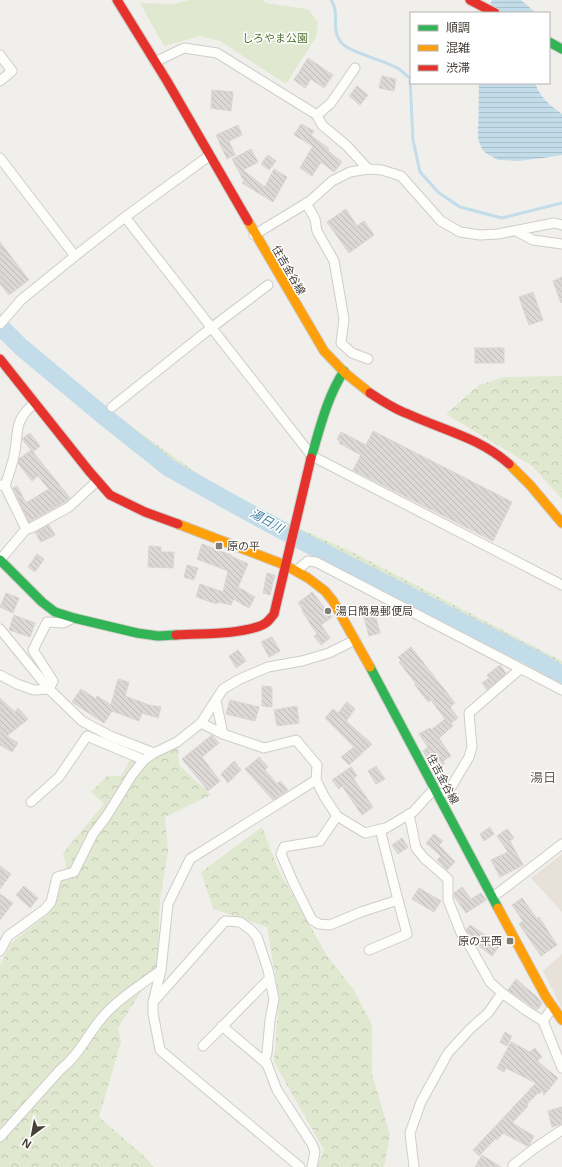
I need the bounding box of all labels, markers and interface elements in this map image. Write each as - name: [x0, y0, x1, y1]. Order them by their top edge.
- legend: [410, 12, 550, 84]
- text: 順調: [446, 19, 470, 36]
- park label: しろやま公園: [242, 30, 308, 45]
- text: 混雑: [446, 39, 470, 56]
- text: 渋滞: [446, 59, 470, 76]
- street label: 住吉金谷線: [269, 242, 310, 297]
- water label: 湯日川: [247, 504, 289, 538]
- place label: 原の平: [227, 538, 260, 553]
- marker: 原の平: [214, 541, 224, 551]
- place label: 湯日簡易郵便局: [336, 603, 413, 618]
- marker: 湯日簡易郵便局: [323, 606, 333, 616]
- street label: 住吉金谷線: [424, 751, 463, 807]
- district label: 湯日: [530, 768, 556, 786]
- place label: 原の平西: [458, 933, 502, 948]
- marker: 原の平西: [505, 936, 515, 946]
- north arrow: [12, 1115, 52, 1155]
- text: N: [19, 1135, 34, 1153]

